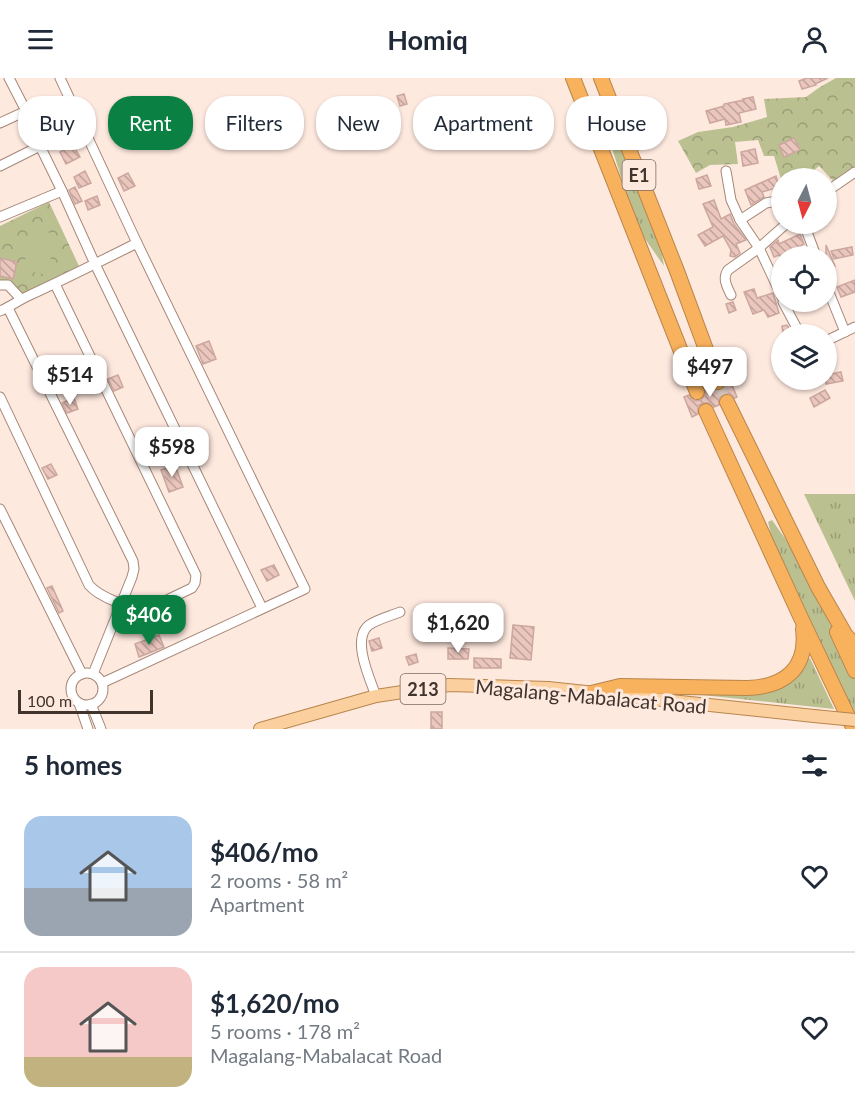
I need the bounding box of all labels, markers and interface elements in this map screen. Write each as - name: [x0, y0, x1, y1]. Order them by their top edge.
- icon: menu: [24, 23, 57, 56]
- text: Homiq: [387, 23, 468, 56]
- icon: person: [798, 23, 831, 56]
- chip: Buy: [18, 96, 96, 150]
- chip: Rent: [108, 96, 193, 150]
- chip: Filters: [205, 96, 304, 150]
- chip: New: [316, 96, 401, 150]
- chip: Apartment: [413, 96, 554, 150]
- chip: House: [566, 96, 667, 150]
- road number: E1: [622, 160, 656, 190]
- north arrow: [771, 168, 837, 234]
- map controls: [771, 168, 837, 390]
- button: locate: [771, 246, 837, 312]
- button: layers: [771, 324, 837, 390]
- pin: $497: [674, 347, 746, 398]
- text: $497: [687, 354, 733, 378]
- pin: $514: [34, 355, 106, 406]
- text: $514: [47, 362, 93, 386]
- pin: $598: [136, 427, 208, 478]
- text: $598: [149, 434, 195, 458]
- pin: $406: [113, 595, 185, 646]
- text: $406: [126, 602, 172, 626]
- pin: $1,620: [409, 603, 507, 654]
- text: $1,620: [427, 610, 489, 634]
- road number: 213: [400, 674, 446, 704]
- street label: Magalang-Mabalacat Road: [474, 674, 708, 718]
- scale bar: [18, 687, 153, 714]
- text: 100 m: [27, 691, 72, 710]
- text: 5 homes: [24, 749, 122, 781]
- icon: filters: [798, 749, 831, 782]
- text: $406/mo: [210, 836, 318, 868]
- icon: home: [72, 840, 144, 912]
- icon: heart: [798, 860, 831, 893]
- text: 2 rooms · 58 m²: [210, 868, 348, 892]
- text: Apartment: [210, 892, 304, 916]
- text: $1,620/mo: [210, 987, 340, 1019]
- icon: home: [72, 991, 144, 1063]
- icon: heart: [798, 1011, 831, 1044]
- text: 5 rooms · 178 m²: [210, 1019, 360, 1043]
- text: Magalang-Mabalacat Road: [210, 1043, 442, 1067]

